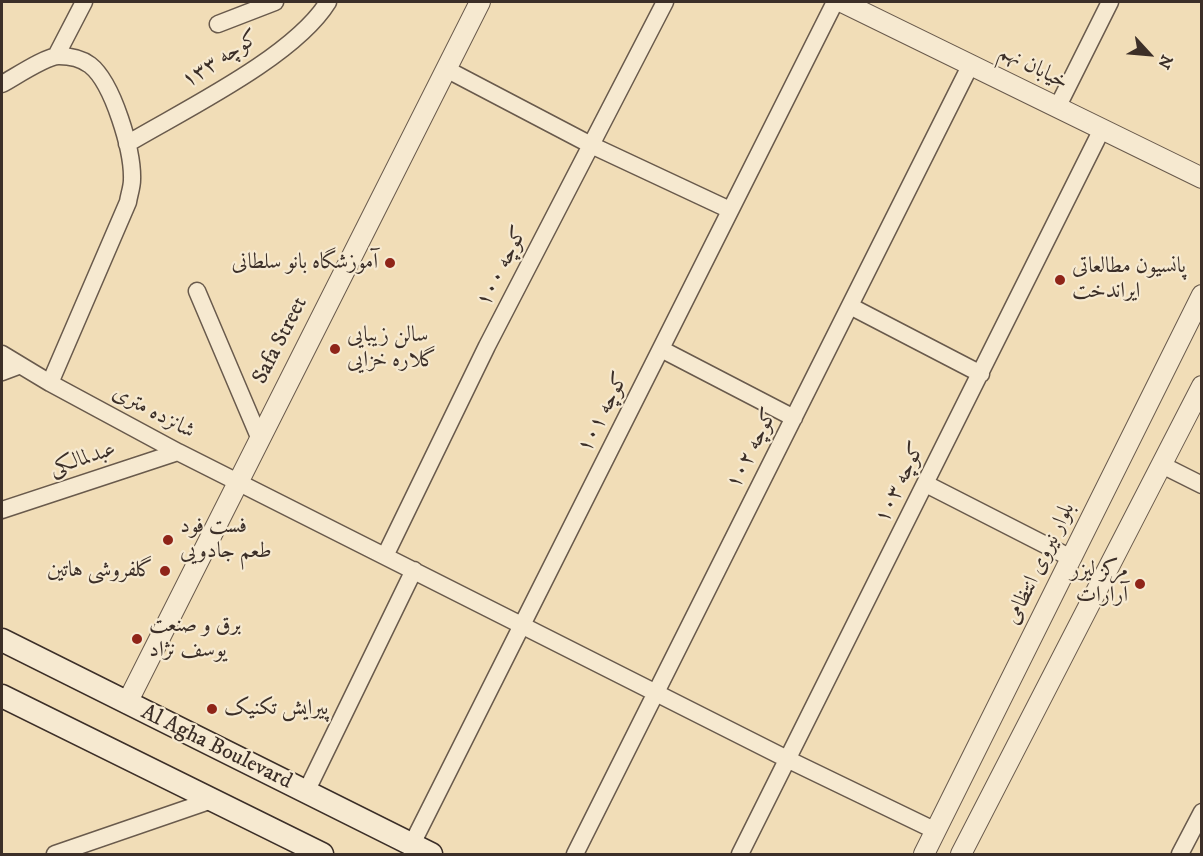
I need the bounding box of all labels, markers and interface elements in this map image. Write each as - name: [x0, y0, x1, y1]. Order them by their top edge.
- north arrow: [1119, 24, 1179, 84]
- street label: کوچه ۱۳۳: [177, 25, 265, 95]
- street label: خیابان نهم: [994, 39, 1072, 97]
- text: N: [1153, 52, 1177, 72]
- street label: کوچه ۱۰۰: [471, 222, 535, 312]
- place label: آموزشگاه بانو سلطانی: [231, 250, 378, 276]
- place label: پانسیون مطالعاتی ایراندخت: [1072, 254, 1186, 306]
- marker: آموزشگاه بانو سلطانی: [383, 256, 397, 270]
- marker: پانسیون مطالعاتی ایراندخت: [1053, 273, 1067, 287]
- street label: Safa Street: [248, 293, 314, 389]
- place label: سالن زیبایی گلاره خزایی: [347, 323, 436, 374]
- marker: سالن زیبایی گلاره خزایی: [328, 342, 342, 356]
- street label: کوچه ۱۰۱: [572, 368, 636, 458]
- street label: شانزده متری: [107, 380, 199, 446]
- street label: کوچه ۱۰۲: [721, 404, 785, 494]
- street label: عبدلمالکی: [47, 437, 119, 483]
- street label: کوچه ۱۰۳: [870, 438, 932, 528]
- street label: بلوار نیروی انتظامی: [1000, 499, 1082, 629]
- place label: فست فود طعم جادویی: [180, 514, 272, 566]
- marker: فست فود طعم جادویی: [161, 533, 175, 547]
- place label: گلفروشی هاتین: [47, 558, 153, 584]
- place label: مرکز لیزر آرارات: [1071, 558, 1128, 610]
- marker: گلفروشی هاتین: [158, 564, 172, 578]
- marker: مرکز لیزر آرارات: [1133, 577, 1147, 591]
- place label: برق و صنعت یوسف نژاد: [149, 613, 241, 664]
- marker: برق و صنعت یوسف نژاد: [130, 632, 144, 646]
- place label: پیرایش تکنیک: [224, 696, 328, 722]
- street label: Al Agha Boulevard: [136, 700, 296, 796]
- marker: پیرایش تکنیک: [205, 702, 219, 716]

